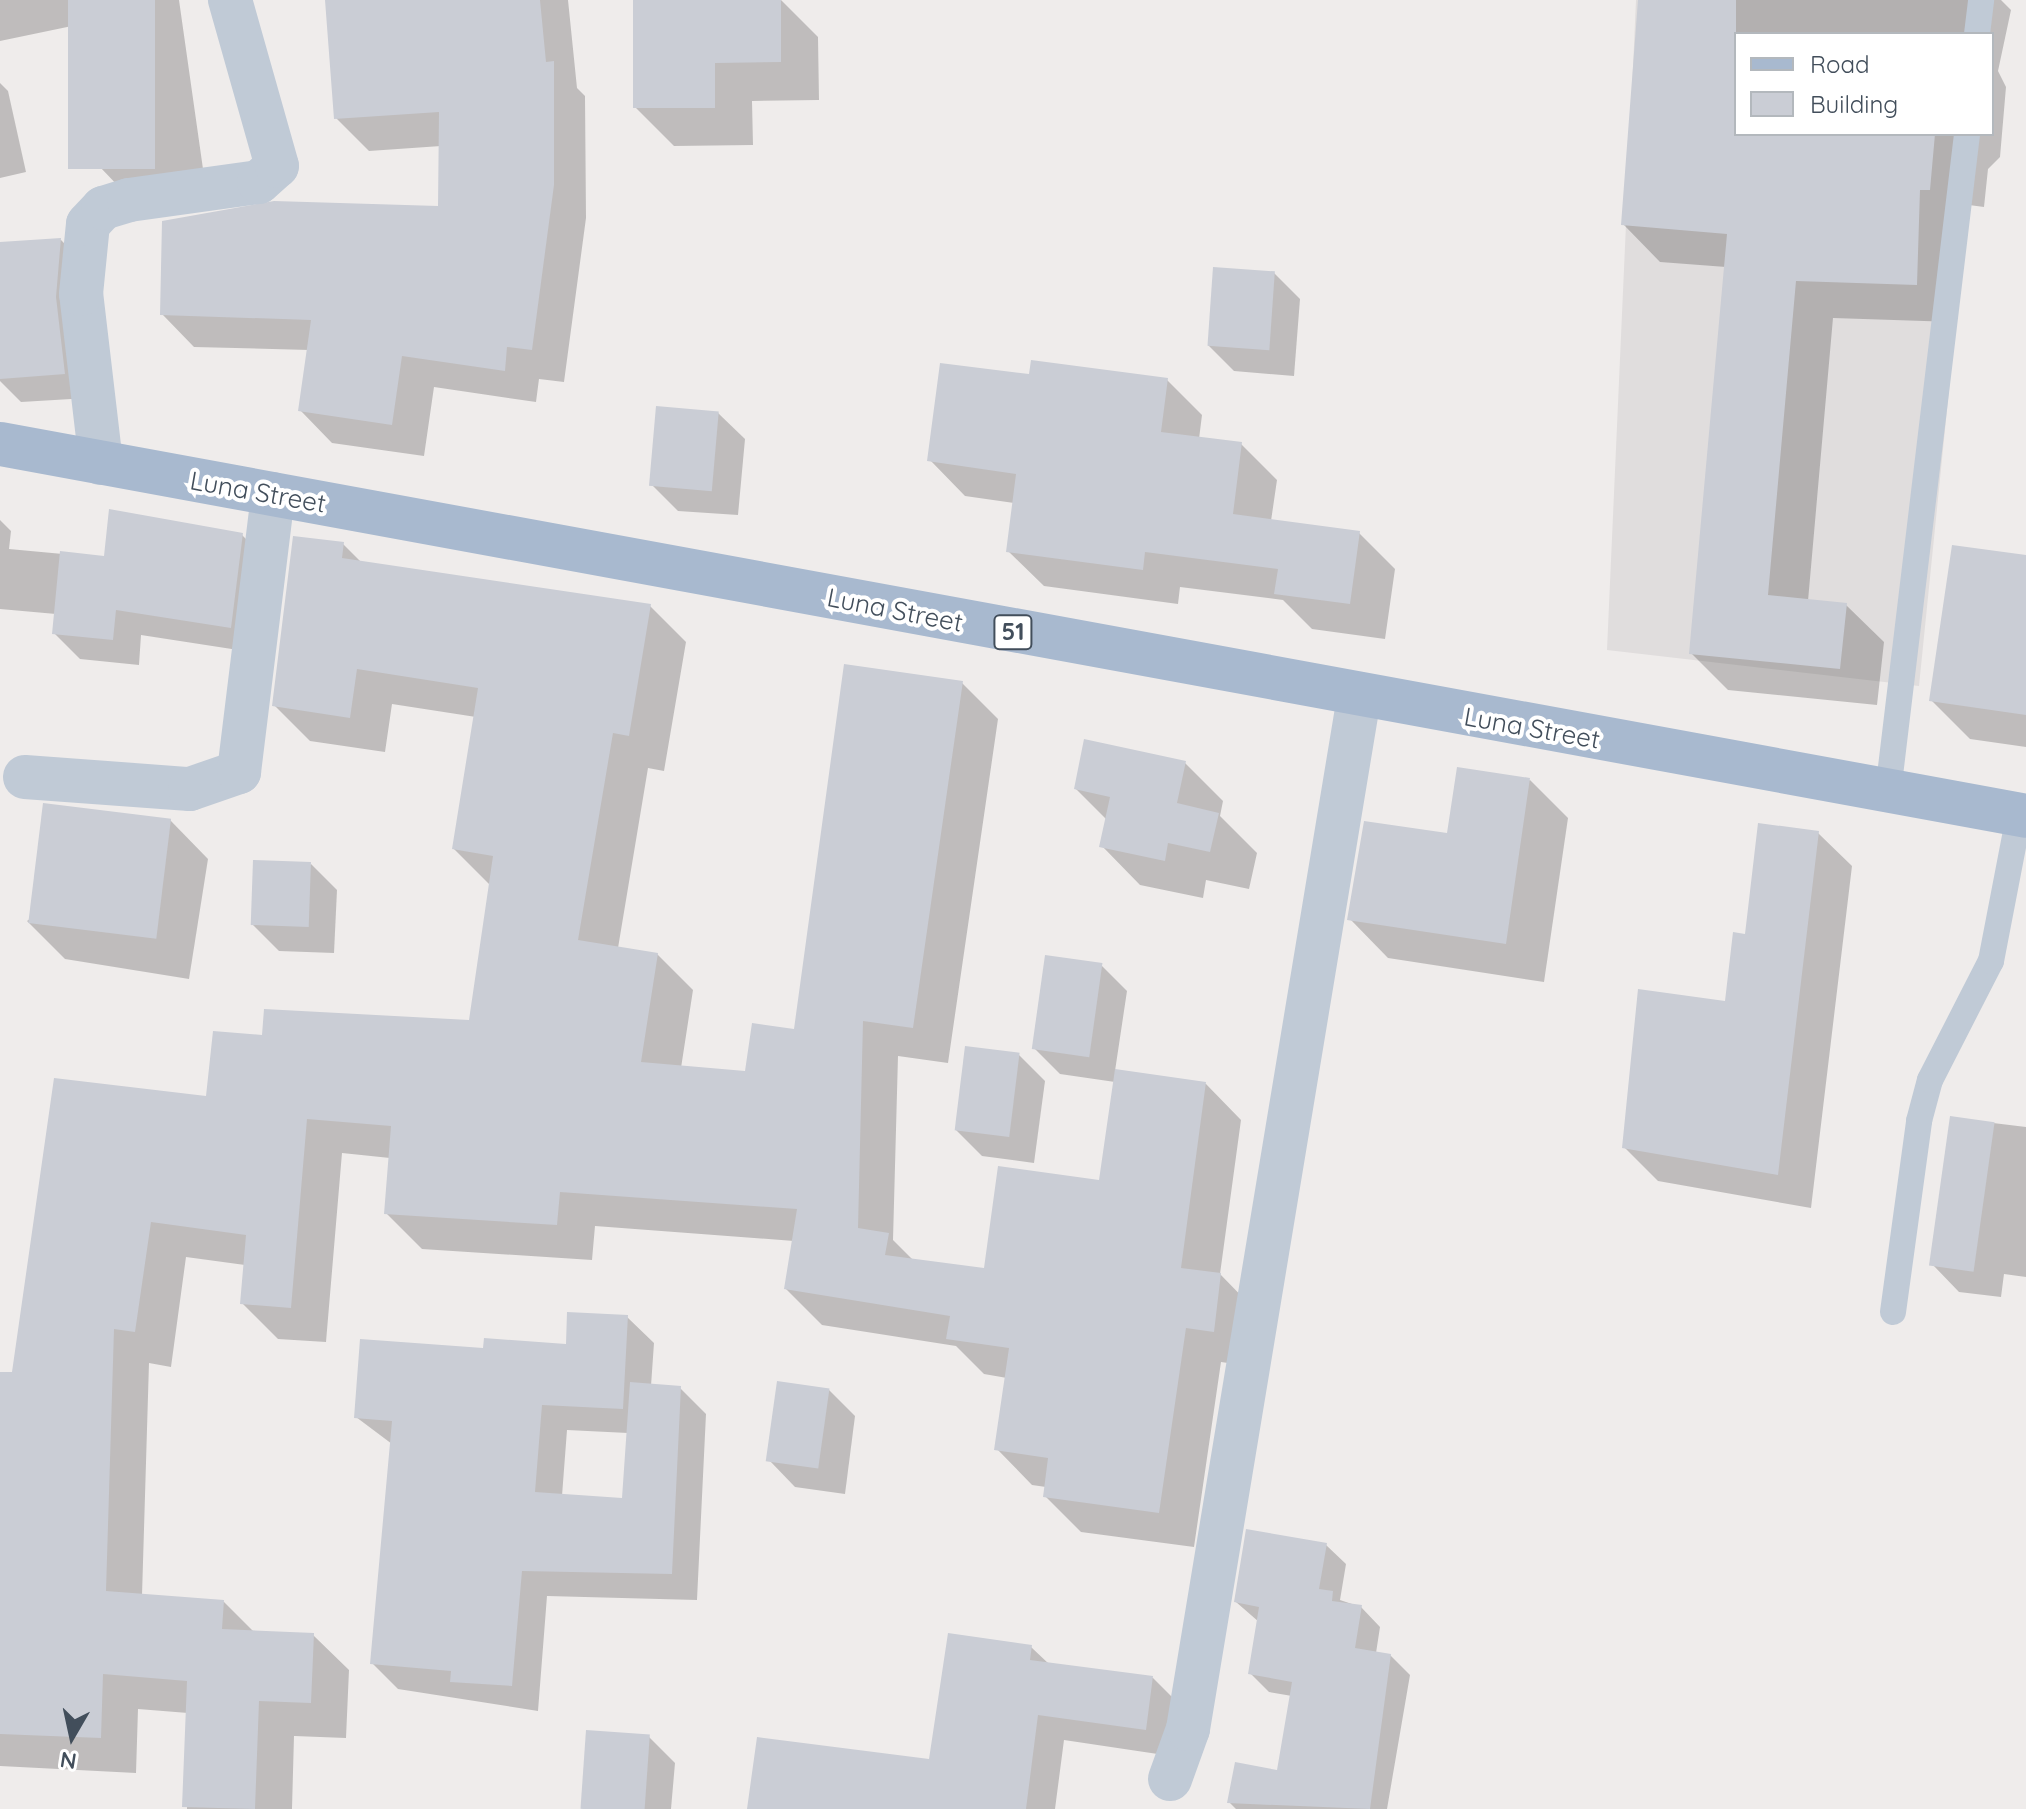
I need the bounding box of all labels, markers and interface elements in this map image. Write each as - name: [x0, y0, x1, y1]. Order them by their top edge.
- legend: [1734, 32, 1994, 136]
- text: Road: [1810, 49, 1870, 79]
- text: Building: [1810, 89, 1898, 119]
- street label: Luna Street: [188, 465, 328, 519]
- street label: Luna Street: [825, 582, 965, 638]
- road number: 51: [993, 612, 1033, 652]
- street label: Luna Street: [1462, 701, 1602, 755]
- north arrow: [32, 1697, 112, 1777]
- text: N: [58, 1746, 78, 1776]

